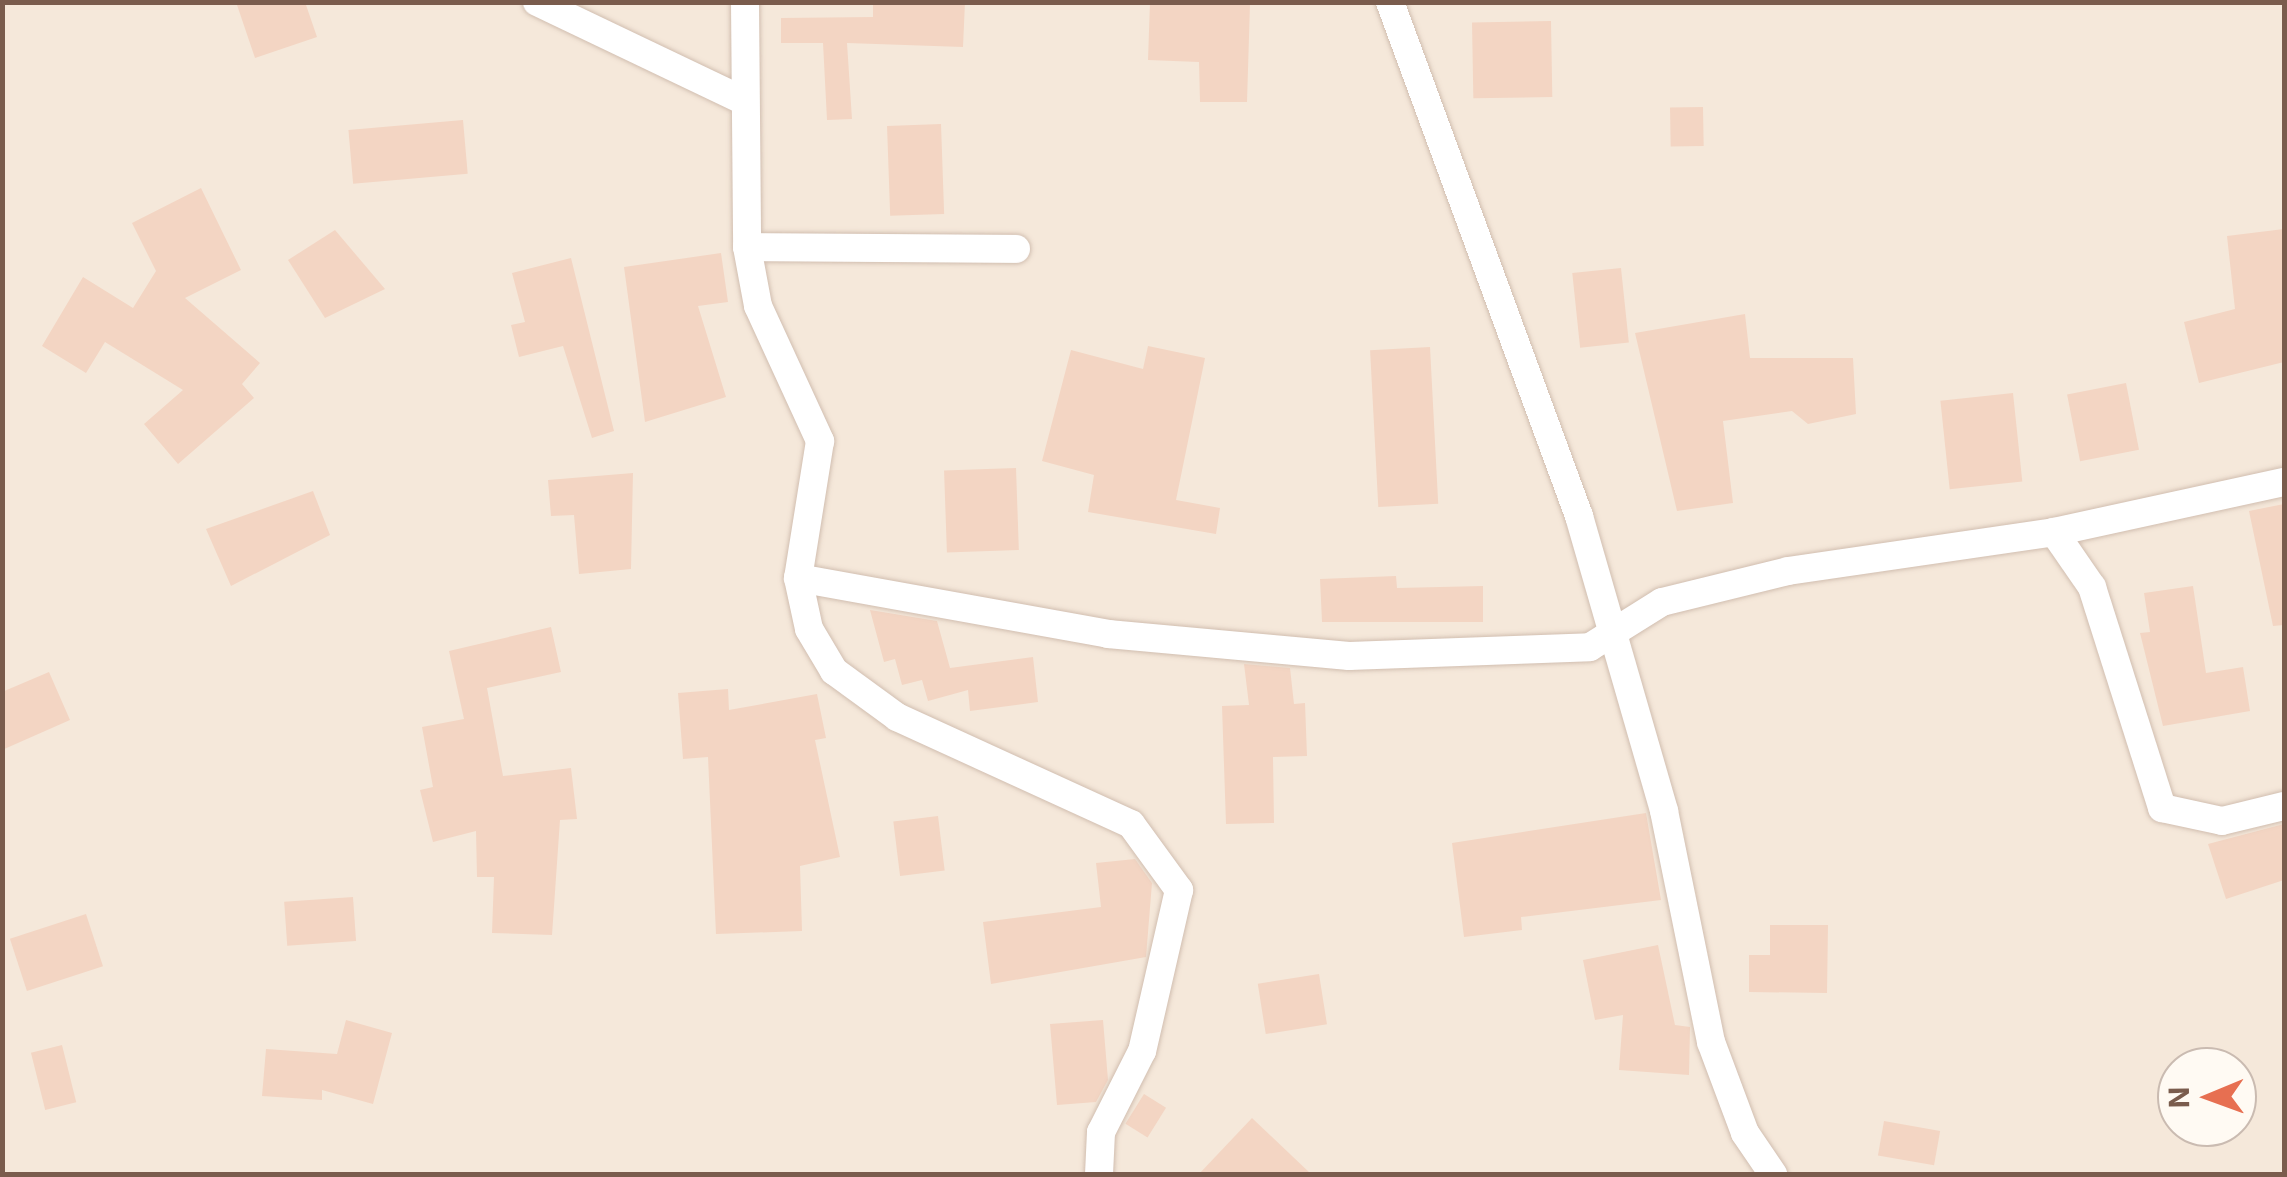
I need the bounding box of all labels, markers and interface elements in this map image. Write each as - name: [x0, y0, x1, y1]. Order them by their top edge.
- north arrow: [2157, 1047, 2257, 1147]
- text: N: [2162, 1087, 2196, 1108]

